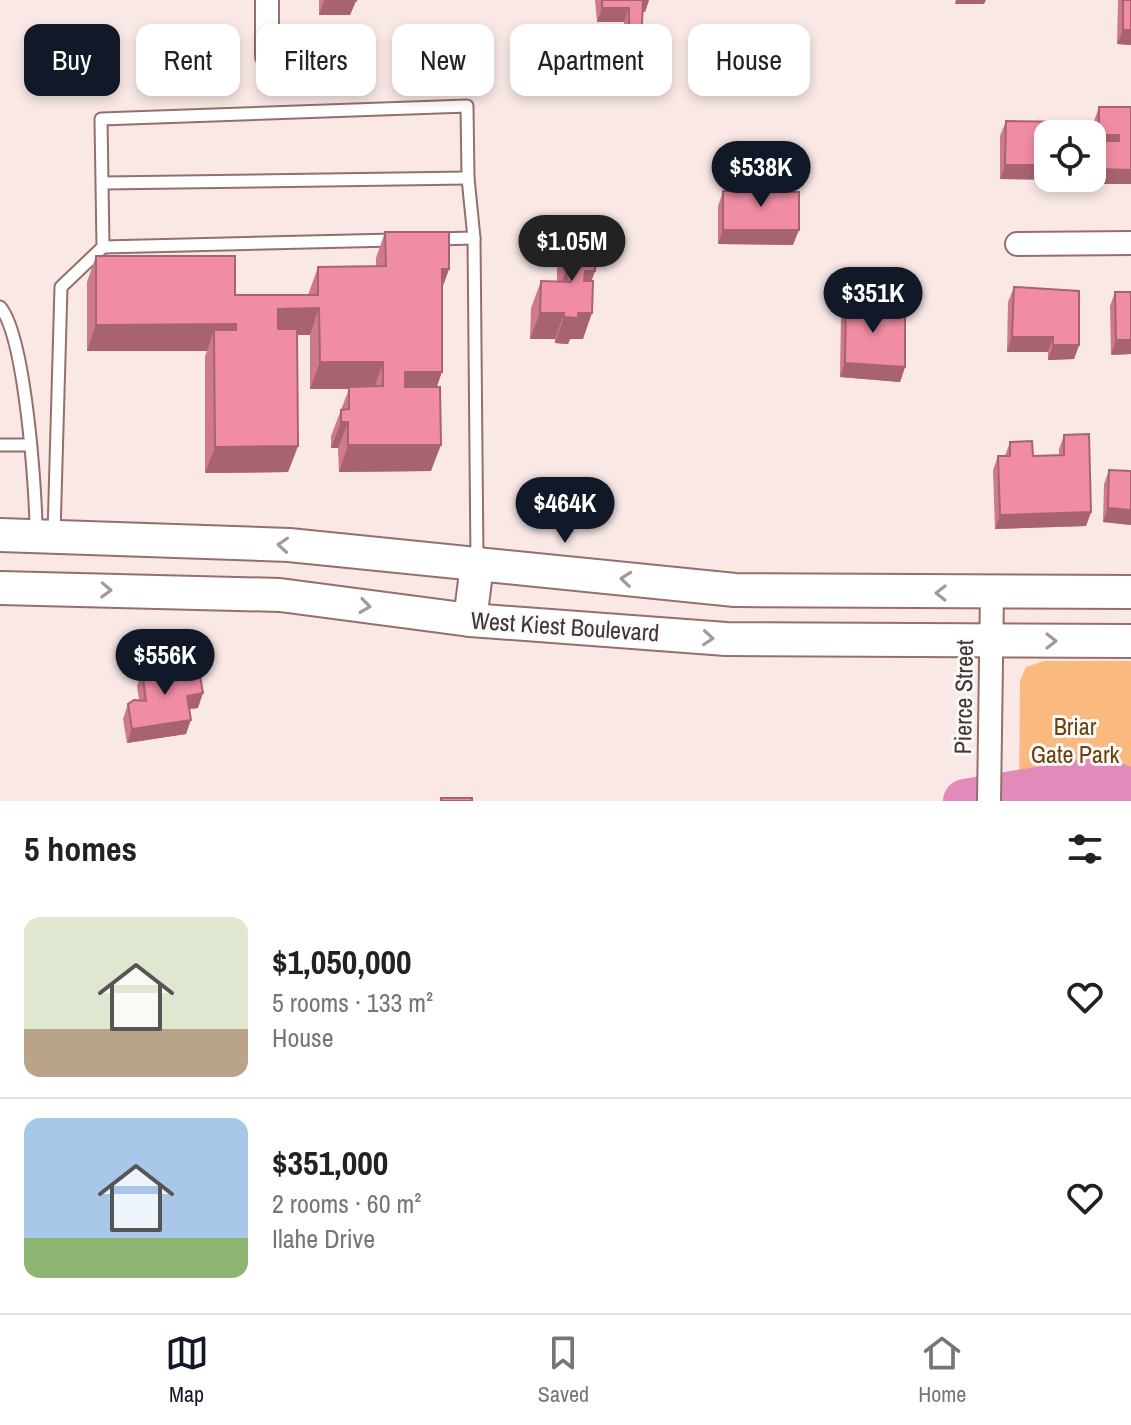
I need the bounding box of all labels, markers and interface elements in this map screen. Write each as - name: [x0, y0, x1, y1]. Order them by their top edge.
- chip: Buy: [24, 24, 120, 96]
- chip: Rent: [136, 24, 240, 96]
- chip: Filters: [256, 24, 376, 96]
- chip: New: [392, 24, 494, 96]
- chip: Apartment: [510, 24, 672, 96]
- chip: House: [688, 24, 810, 96]
- map controls: [1034, 120, 1106, 192]
- button: locate: [1034, 120, 1106, 192]
- pin: $538K: [705, 141, 817, 209]
- text: $538K: [730, 149, 792, 184]
- pin: $1.05M: [507, 215, 637, 283]
- text: $1.05M: [536, 223, 608, 258]
- pin: $351K: [817, 267, 929, 335]
- text: $351K: [842, 275, 904, 310]
- pin: $464K: [509, 477, 621, 545]
- text: $464K: [534, 485, 596, 520]
- one-way arrow: [276, 537, 289, 554]
- one-way arrow: [619, 571, 632, 588]
- one-way arrow: [100, 581, 113, 598]
- one-way arrow: [934, 584, 947, 601]
- one-way arrow: [358, 597, 372, 614]
- street label: West Kiest Boulevard: [470, 603, 660, 649]
- pin: $556K: [109, 629, 221, 697]
- one-way arrow: [702, 629, 715, 646]
- one-way arrow: [1045, 632, 1058, 650]
- text: $556K: [134, 637, 196, 672]
- street label: Pierce Street: [946, 639, 980, 755]
- park label: Briar Gate Park: [1031, 710, 1119, 770]
- text: 5 homes: [24, 826, 137, 872]
- icon: filters: [1063, 827, 1107, 871]
- text: $1,050,000: [272, 939, 412, 985]
- icon: home: [88, 949, 184, 1045]
- icon: heart: [1063, 975, 1107, 1019]
- text: 5 rooms · 133 m²: [272, 985, 433, 1020]
- text: House: [272, 1020, 334, 1055]
- text: $351,000: [272, 1140, 388, 1186]
- icon: home: [88, 1150, 184, 1246]
- icon: heart: [1063, 1176, 1107, 1220]
- text: 2 rooms · 60 m²: [272, 1186, 421, 1221]
- text: Ilahe Drive: [272, 1221, 375, 1256]
- tab: Map: [165, 1331, 209, 1409]
- tab: Saved: [538, 1331, 589, 1409]
- tab: Home: [918, 1331, 966, 1409]

